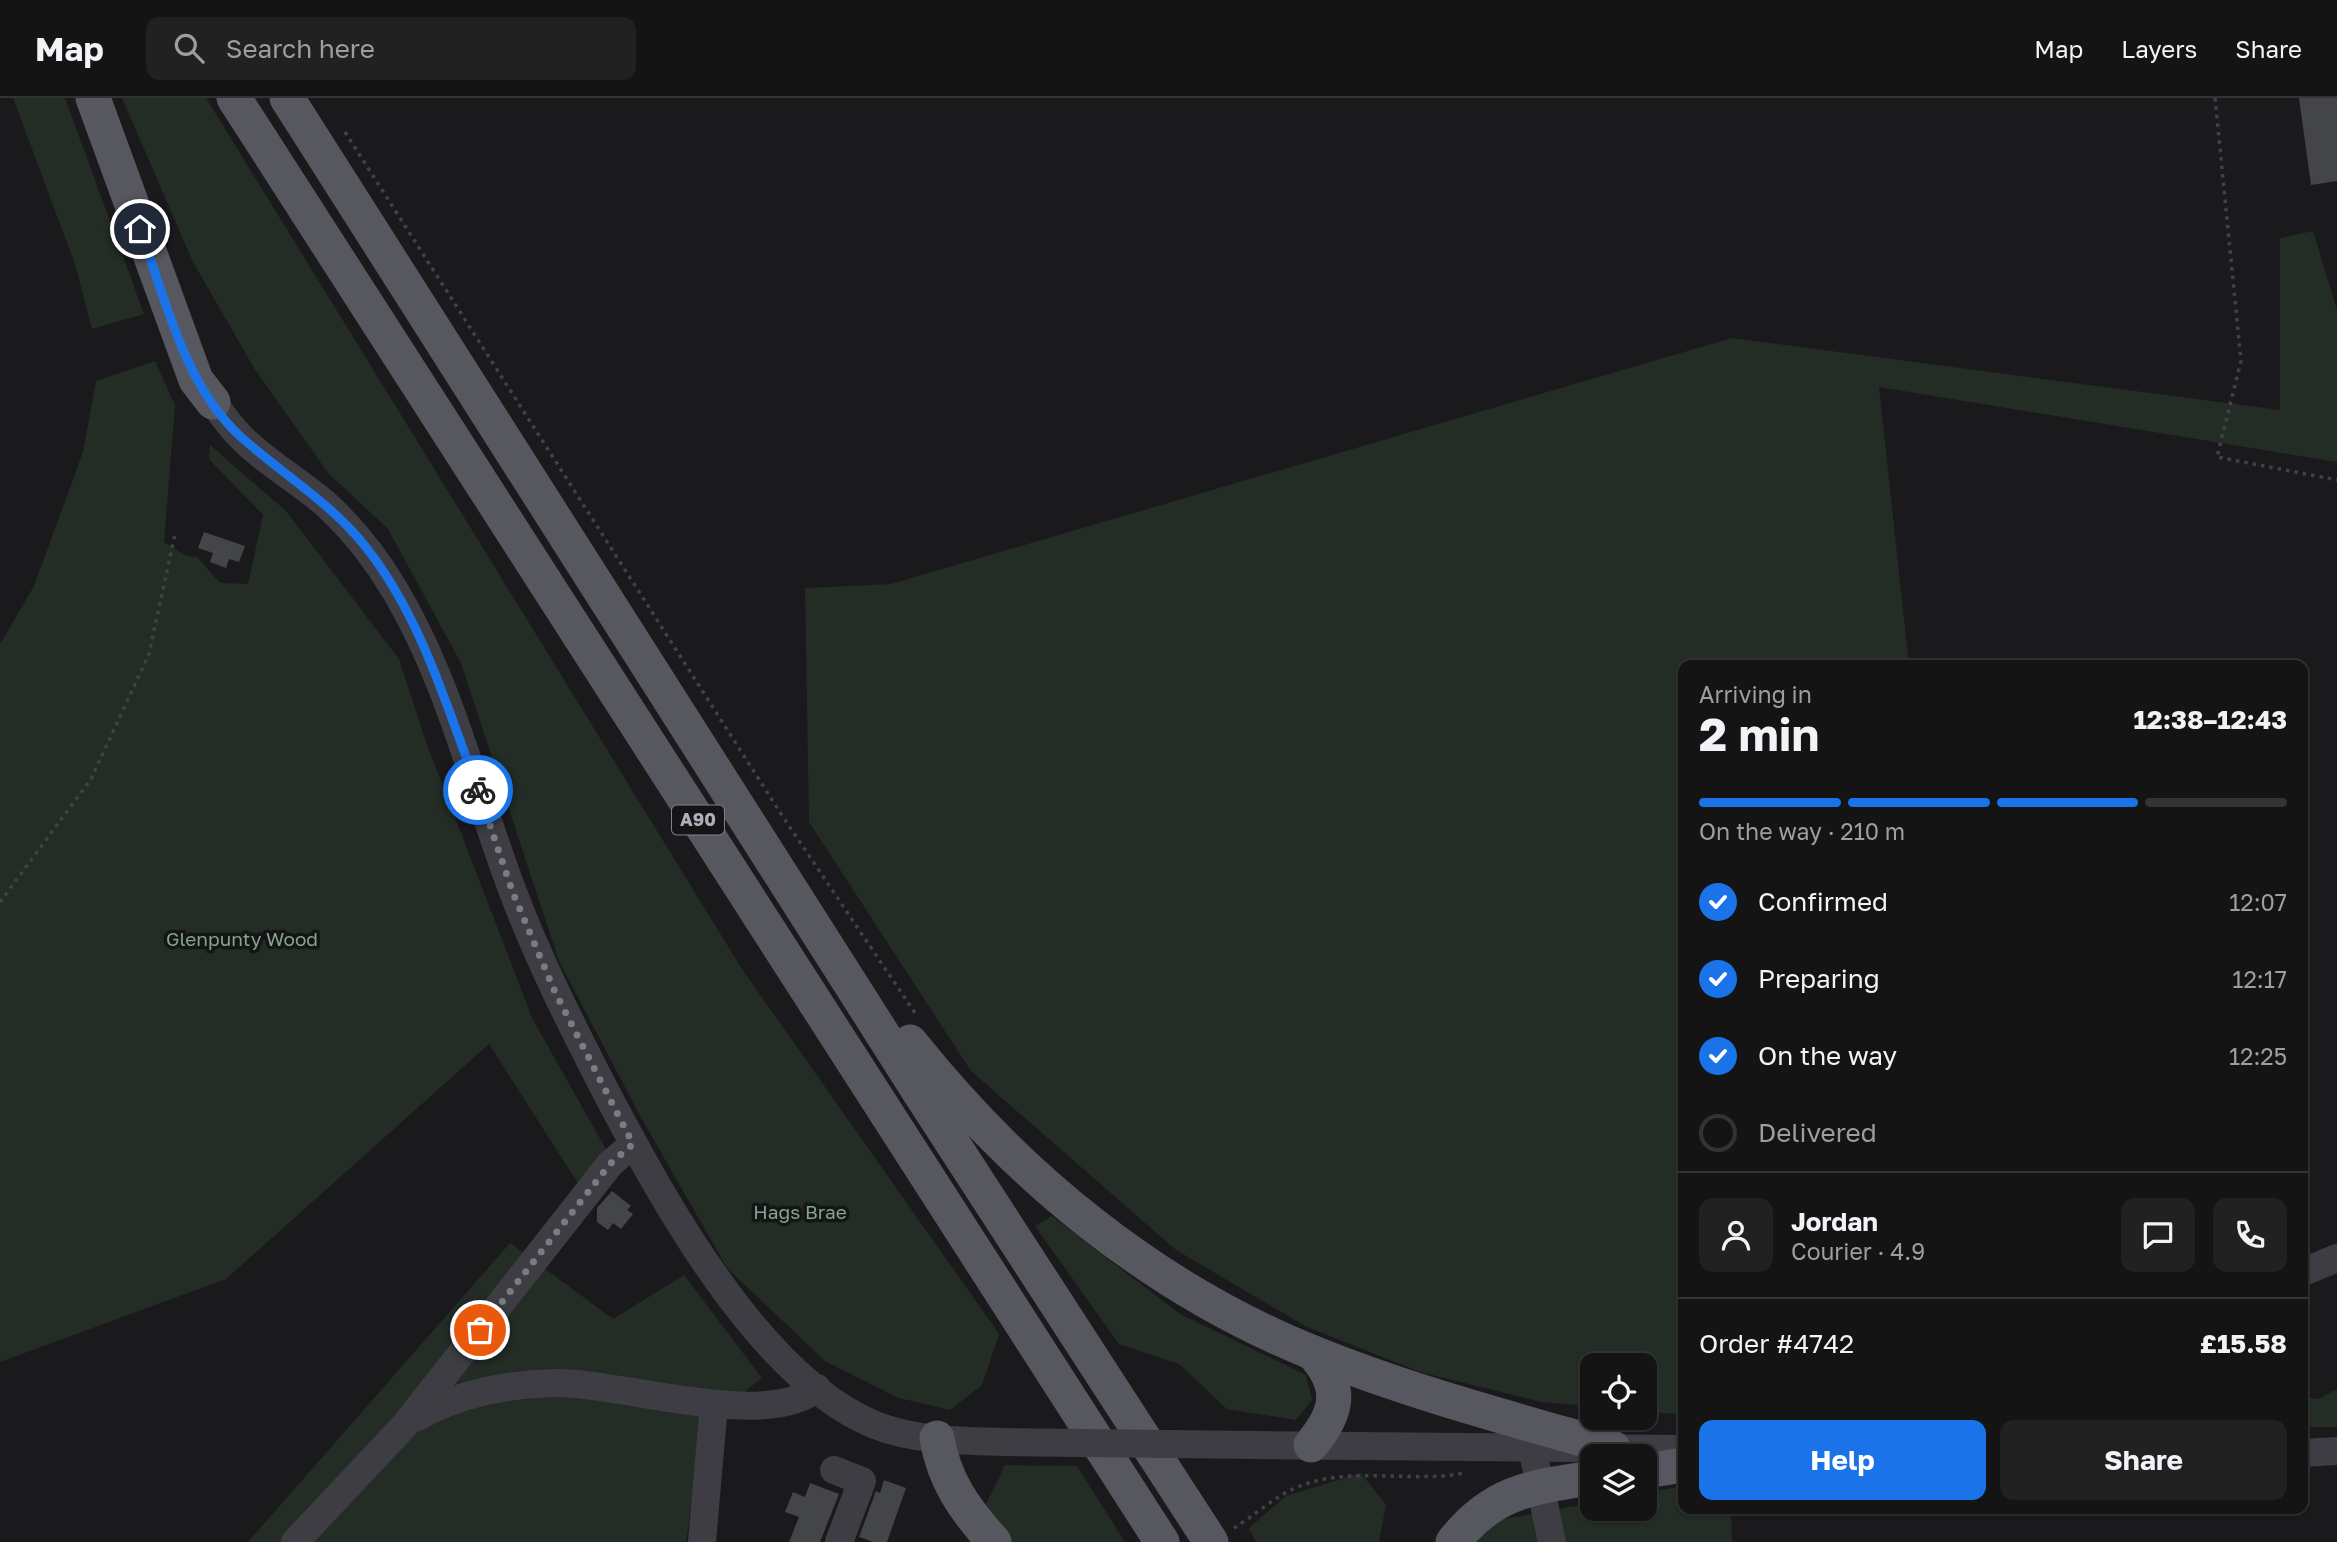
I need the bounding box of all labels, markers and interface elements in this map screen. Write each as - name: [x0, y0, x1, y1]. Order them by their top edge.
- search box: [146, 17, 636, 80]
- text: Map: [35, 29, 104, 68]
- icon: search: [170, 29, 208, 67]
- text: Search here: [226, 33, 375, 64]
- text: Map: [2034, 34, 2083, 63]
- text: Layers: [2121, 34, 2197, 63]
- text: Share: [2235, 34, 2302, 63]
- pin: [110, 199, 170, 259]
- icon: home: [121, 210, 159, 248]
- text: Arriving in: [1699, 680, 1812, 708]
- text: 12:38–12:43: [2133, 704, 2287, 735]
- text: 2 min: [1699, 706, 1819, 761]
- courier: [443, 755, 513, 825]
- icon: bike: [459, 771, 497, 809]
- road number: A90: [672, 806, 724, 834]
- text: On the way · 210 m: [1699, 817, 1905, 845]
- icon: check: [1699, 883, 1737, 921]
- text: Confirmed: [1758, 886, 1888, 917]
- text: 12:07: [2229, 888, 2287, 916]
- park label: Glenpunty Wood: [166, 927, 318, 950]
- icon: check: [1699, 960, 1737, 998]
- text: Preparing: [1758, 963, 1880, 994]
- text: 12:17: [2232, 965, 2287, 993]
- icon: check: [1699, 1037, 1737, 1075]
- text: On the way: [1758, 1040, 1897, 1071]
- text: 12:25: [2229, 1042, 2287, 1070]
- text: Delivered: [1758, 1117, 1877, 1148]
- button: person: [1699, 1198, 1773, 1272]
- button: chat: [2121, 1198, 2195, 1272]
- button: phone: [2213, 1198, 2287, 1272]
- park label: Hags Brae: [753, 1200, 847, 1223]
- text: Jordan: [1791, 1206, 1878, 1237]
- text: Courier · 4.9: [1791, 1237, 1925, 1265]
- pin: [450, 1300, 510, 1360]
- icon: bag: [461, 1311, 499, 1349]
- text: Order #4742: [1699, 1328, 1854, 1359]
- text: £15.58: [2200, 1328, 2287, 1359]
- map controls: [1580, 1353, 1657, 1521]
- button: locate: [1580, 1353, 1657, 1430]
- button: Help: [1699, 1420, 1986, 1500]
- button: Share: [2000, 1420, 2287, 1500]
- button: layers: [1580, 1444, 1657, 1521]

